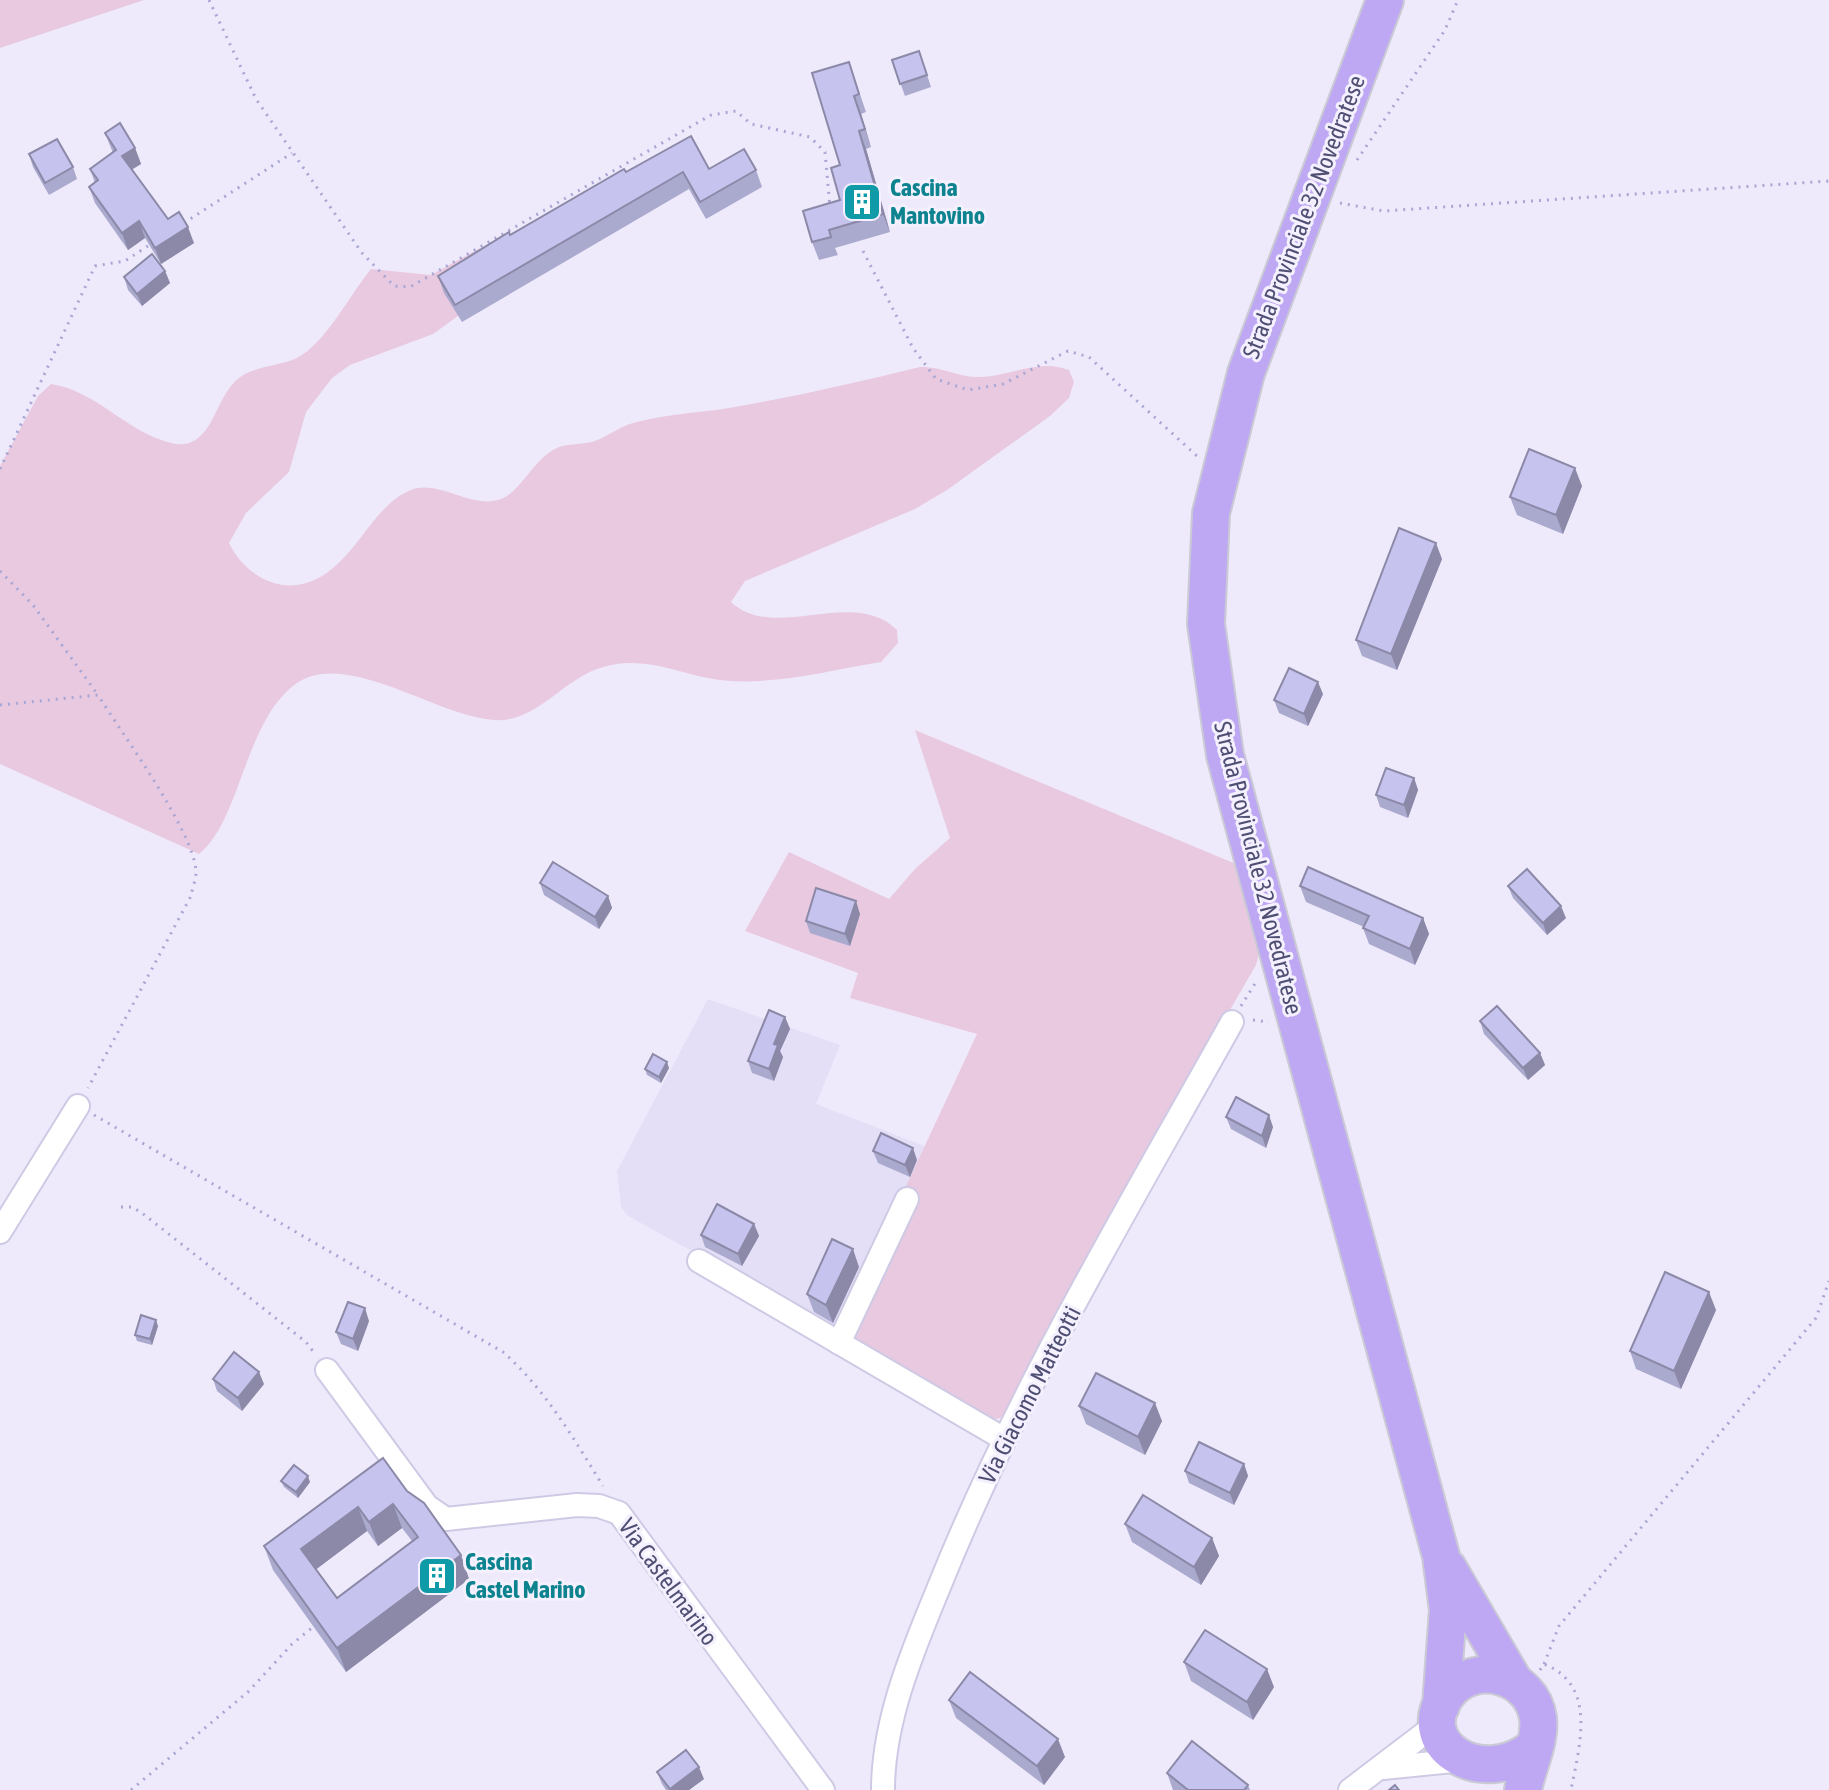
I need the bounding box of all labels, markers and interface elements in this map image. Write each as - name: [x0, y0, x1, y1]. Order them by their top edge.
- street label: Strada Provinciale 32 Novedratese: [1237, 72, 1370, 362]
- place label: Cascina Mantovino: [890, 174, 985, 229]
- building icon: Cascina Mantovino: [841, 181, 883, 223]
- street label: Strada Provinciale 32 Novedratese: [1209, 719, 1308, 1017]
- street label: Via Giacomo Matteotti: [973, 1302, 1086, 1488]
- street label: Via Castelmarino: [613, 1513, 723, 1650]
- place label: Cascina Castel Marino: [465, 1548, 585, 1603]
- building icon: Cascina Castel Marino: [416, 1555, 458, 1597]

